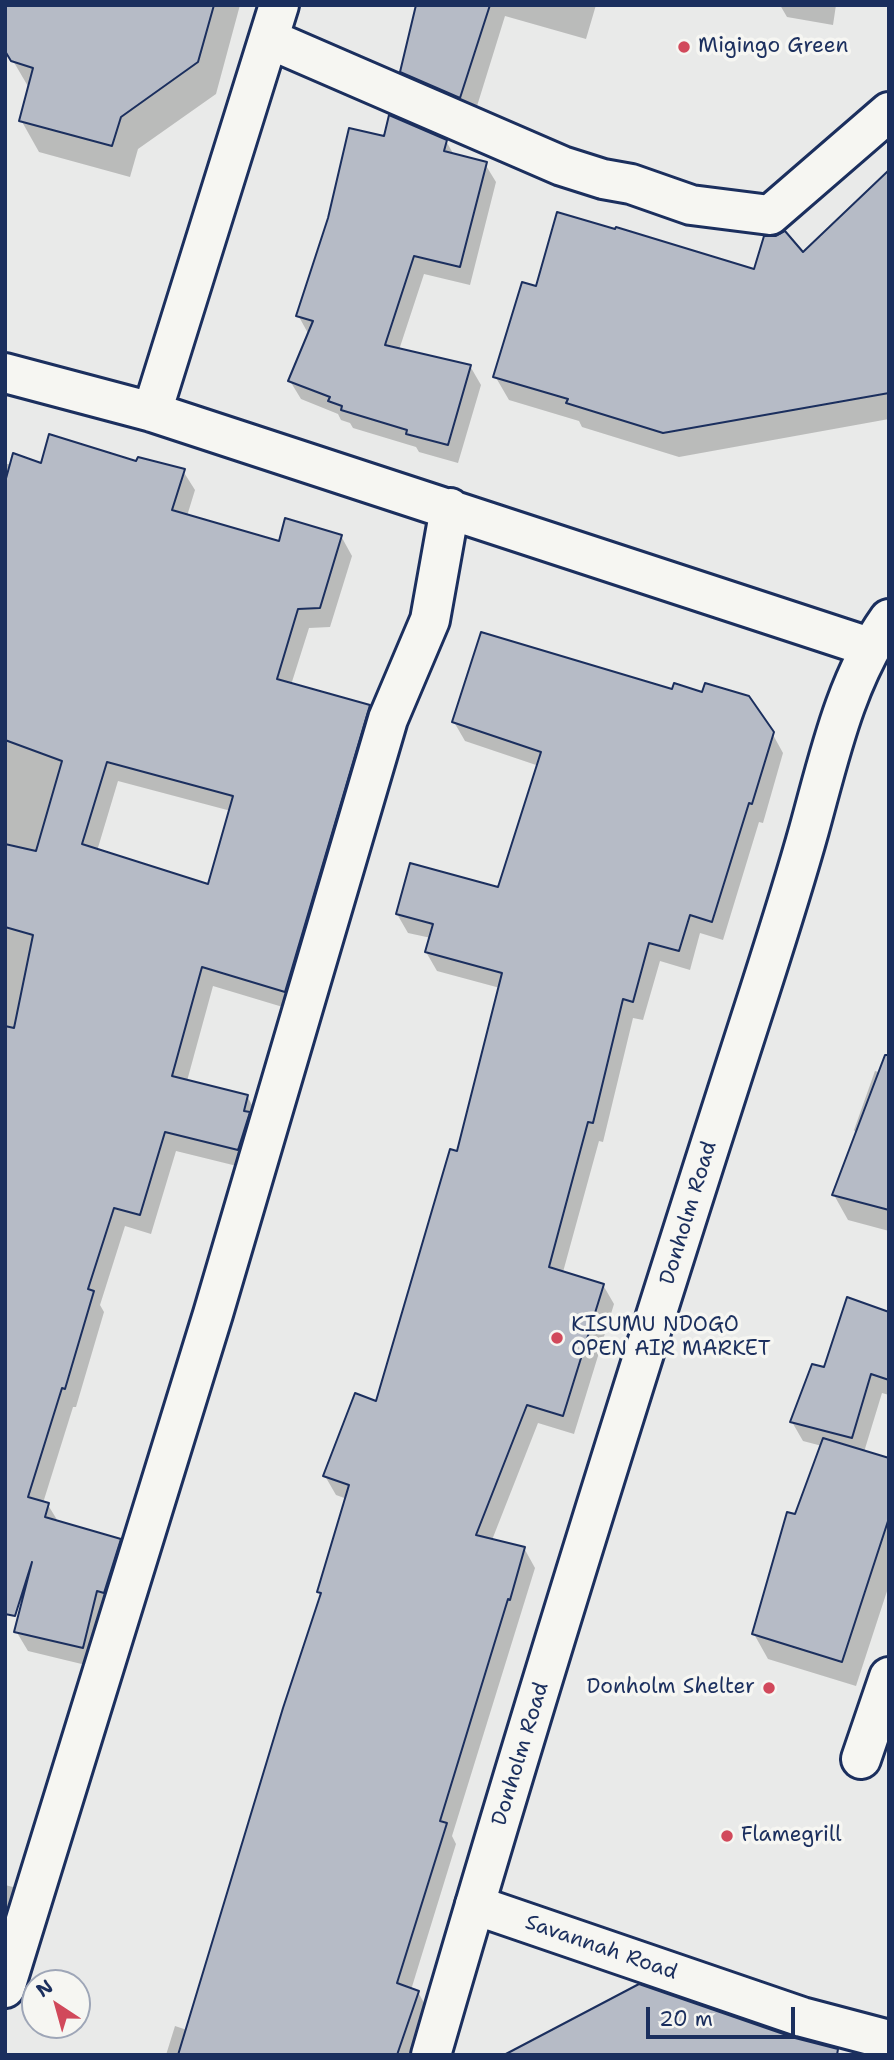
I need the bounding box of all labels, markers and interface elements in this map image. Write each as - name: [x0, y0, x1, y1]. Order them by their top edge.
- place label: Migingo Green: [698, 34, 848, 60]
- marker: Migingo Green: [676, 39, 692, 55]
- street label: Donholm Road: [655, 1138, 723, 1288]
- place label: KISUMU NDOGO OPEN AIR MARKET: [571, 1313, 771, 1363]
- marker: KISUMU NDOGO OPEN AIR MARKET: [549, 1330, 565, 1346]
- place label: Donholm Shelter: [587, 1675, 755, 1701]
- street label: Donholm Road: [487, 1679, 555, 1829]
- marker: Donholm Shelter: [761, 1680, 777, 1696]
- place label: Flamegrill: [741, 1823, 841, 1849]
- marker: Flamegrill: [719, 1828, 735, 1844]
- street label: Savannah Road: [522, 1910, 680, 1986]
- north arrow: [21, 1969, 91, 2039]
- text: N: [31, 1974, 58, 2003]
- scale bar: [649, 1994, 798, 2038]
- text: 20 m: [659, 2005, 713, 2033]

